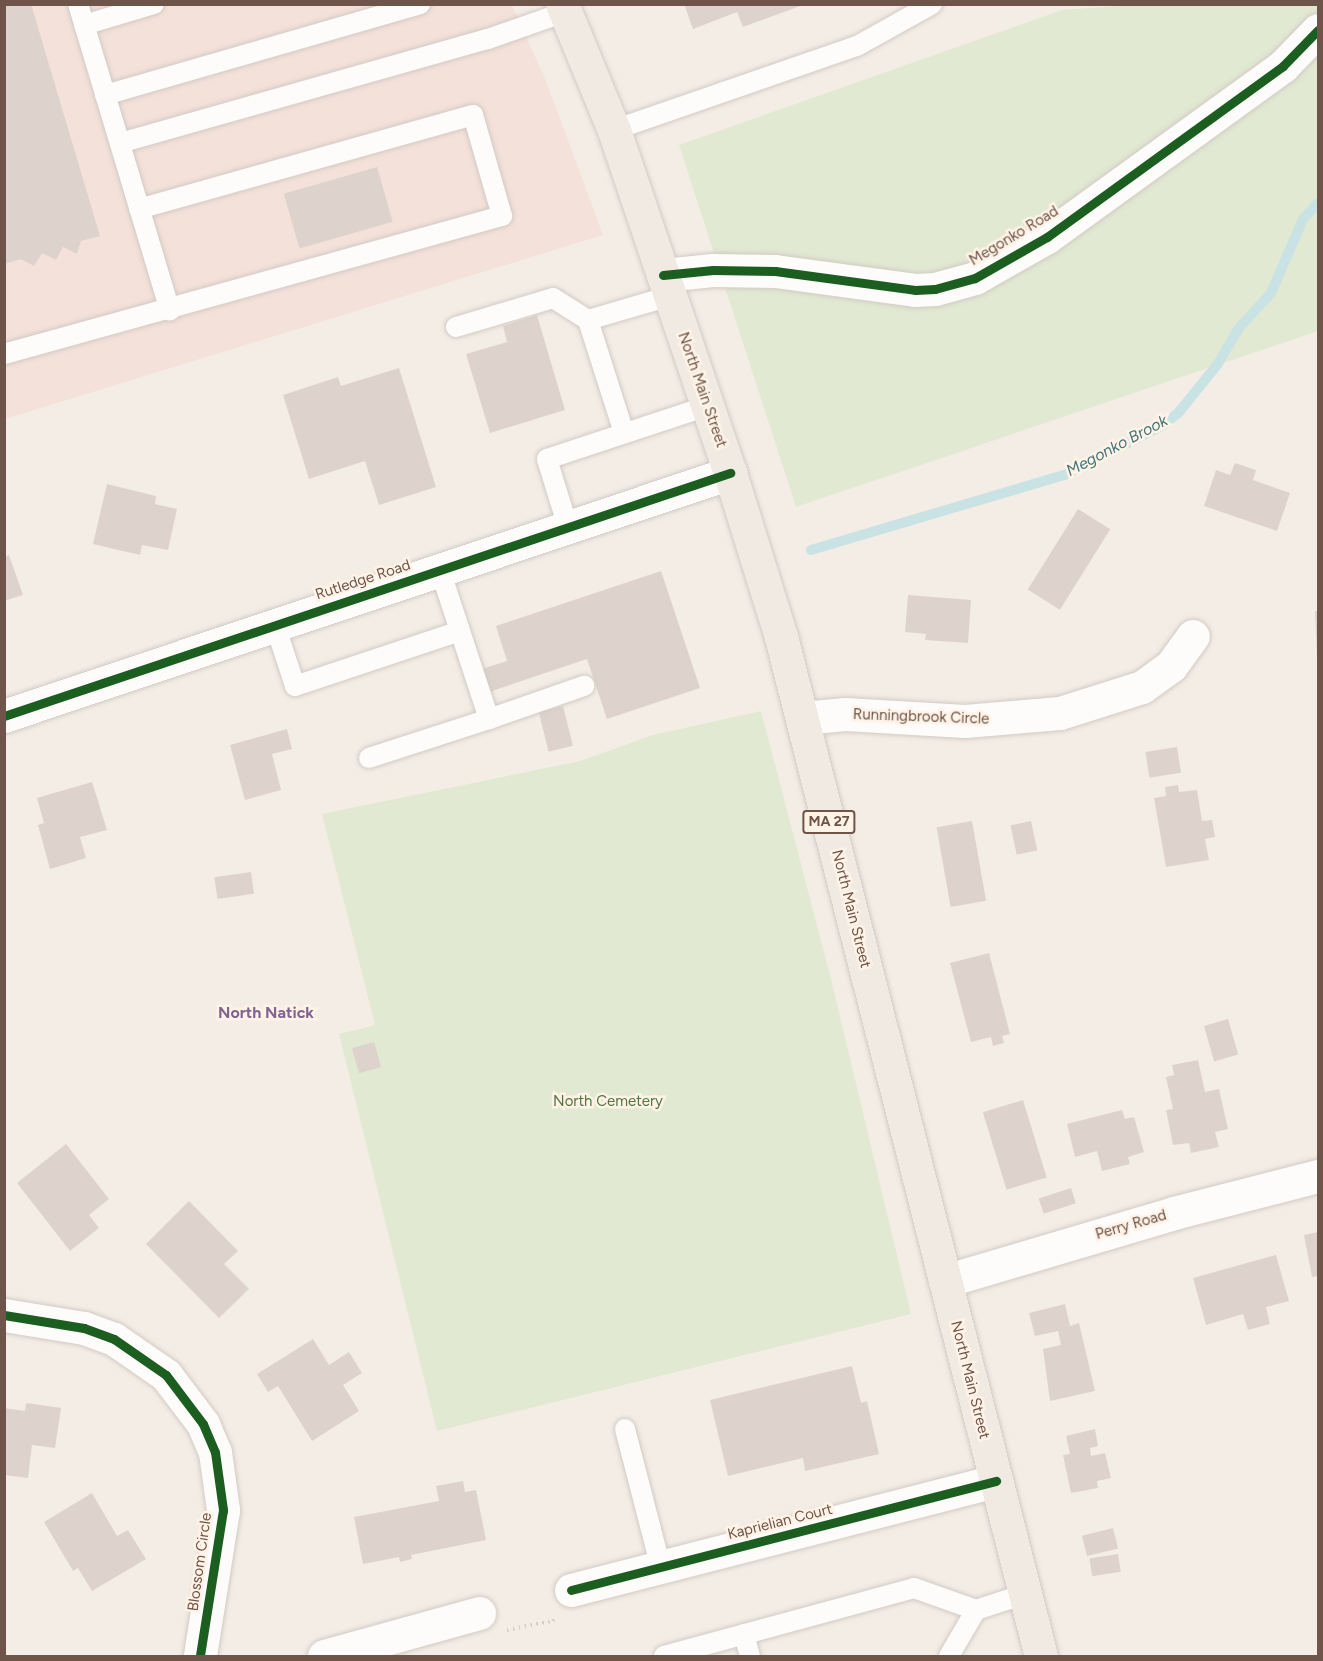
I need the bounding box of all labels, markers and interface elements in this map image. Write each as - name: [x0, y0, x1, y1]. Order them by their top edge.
- street label: Megonko Road: [966, 202, 1062, 270]
- street label: North Main Street: [674, 330, 730, 450]
- water label: Megonko Brook: [1063, 411, 1171, 481]
- street label: Rutledge Road: [313, 556, 413, 604]
- street label: Runningbrook Circle: [853, 706, 989, 728]
- road number: MA 27: [802, 811, 856, 833]
- street label: North Main Street: [828, 848, 874, 970]
- district label: North Natick: [218, 1003, 314, 1023]
- park label: North Cemetery: [553, 1093, 663, 1111]
- street label: Perry Road: [1093, 1206, 1169, 1244]
- street label: North Main Street: [947, 1319, 993, 1441]
- street label: Kaprielian Court: [726, 1500, 834, 1544]
- street label: Blossom Circle: [184, 1512, 216, 1612]

